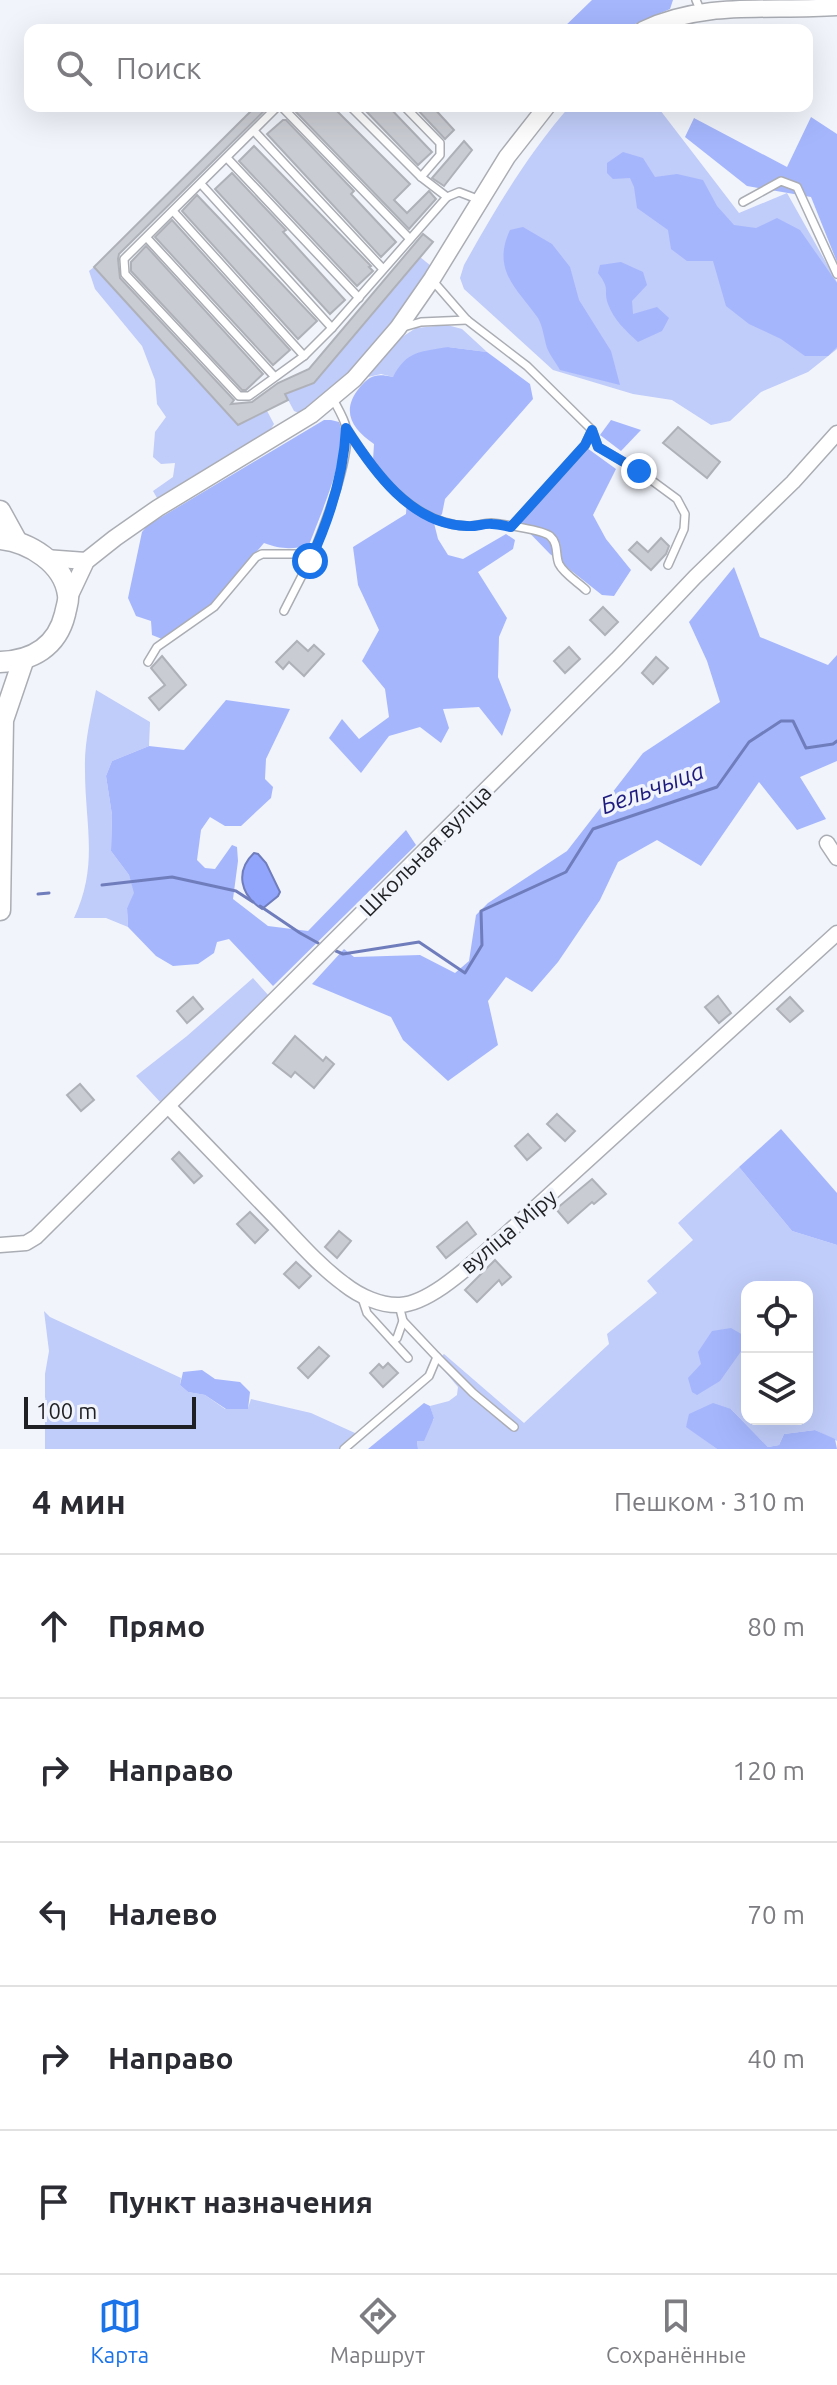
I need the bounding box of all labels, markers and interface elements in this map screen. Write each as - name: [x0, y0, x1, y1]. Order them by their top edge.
- search box: [24, 24, 813, 112]
- icon: search: [52, 46, 96, 90]
- text: Поиск: [116, 51, 201, 85]
- route end: [621, 453, 657, 489]
- route start: [292, 543, 328, 579]
- water label: Бельчыца: [597, 757, 707, 819]
- street label: Школьная вуліца: [354, 779, 496, 921]
- street label: вуліца Міру: [455, 1183, 561, 1278]
- map controls: [741, 1281, 813, 1425]
- button: locate: [741, 1281, 813, 1353]
- button: layers: [741, 1353, 813, 1425]
- scale bar: [24, 1393, 196, 1429]
- text: 100 m: [36, 1398, 97, 1423]
- text: 4 мин: [32, 1482, 126, 1520]
- text: Пешком · 310 m: [614, 1487, 805, 1516]
- icon: ahead: [32, 1604, 76, 1648]
- text: Прямо: [108, 1609, 205, 1643]
- text: 80 m: [747, 1612, 805, 1641]
- icon: right: [32, 1748, 76, 1792]
- text: Направо: [108, 1753, 234, 1787]
- text: 120 m: [733, 1756, 805, 1785]
- icon: left: [32, 1892, 76, 1936]
- text: Налево: [108, 1897, 218, 1931]
- text: 70 m: [747, 1900, 805, 1929]
- icon: right: [32, 2036, 76, 2080]
- text: Направо: [108, 2041, 234, 2075]
- text: 40 m: [747, 2044, 805, 2073]
- icon: arrive: [32, 2180, 76, 2224]
- text: Пункт назначения: [108, 2185, 373, 2219]
- tab: Карта: [90, 2294, 149, 2367]
- tab: Маршрут: [330, 2294, 425, 2367]
- tab: Сохранённые: [606, 2294, 747, 2367]

